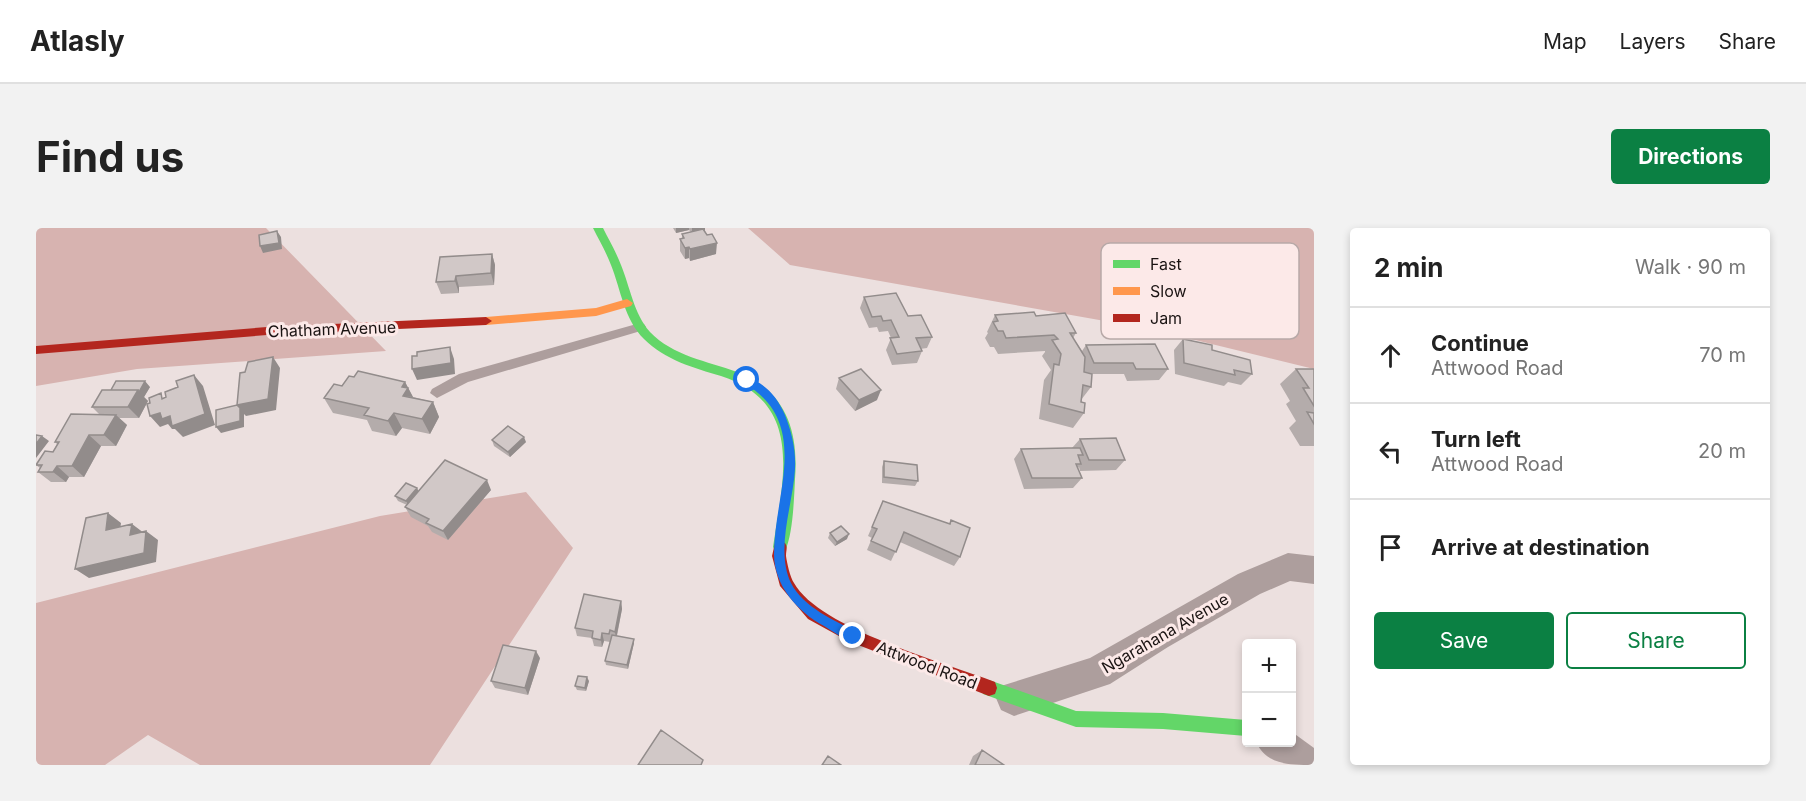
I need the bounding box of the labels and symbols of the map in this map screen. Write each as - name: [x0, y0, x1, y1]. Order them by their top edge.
- legend: [1101, 243, 1299, 339]
- text: Fast: [1150, 254, 1182, 274]
- text: Slow: [1150, 281, 1187, 301]
- text: Jam: [1150, 308, 1182, 328]
- street label: Chatham Avenue: [267, 317, 397, 341]
- route start: [733, 366, 759, 392]
- street label: Ngarahana Avenue: [1098, 588, 1232, 678]
- route end: [839, 622, 865, 648]
- street label: Attwood Road: [874, 637, 980, 693]

